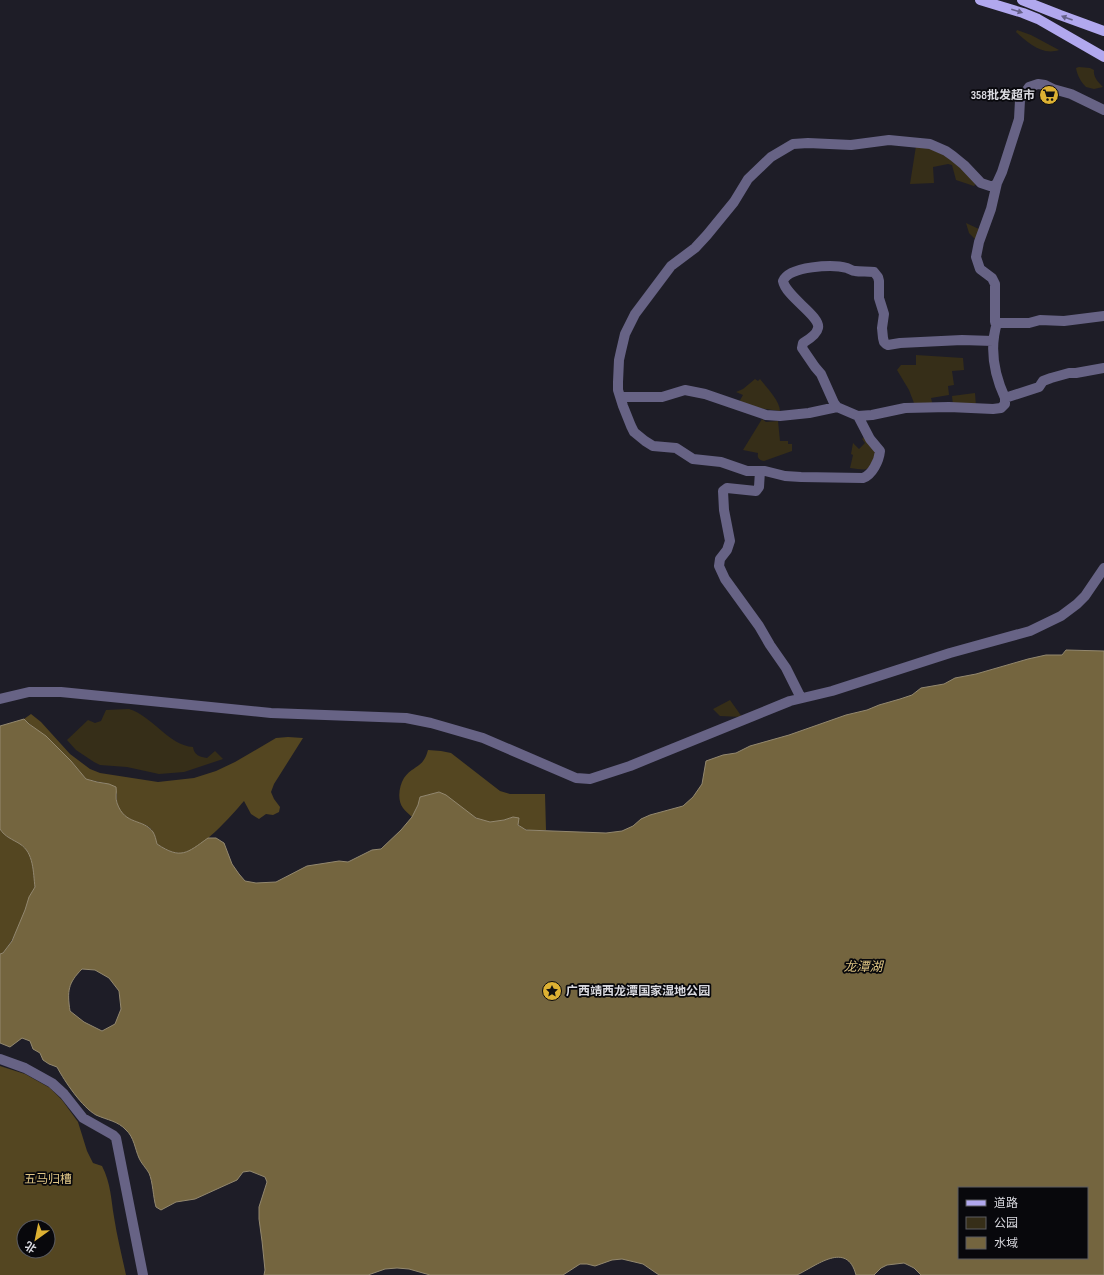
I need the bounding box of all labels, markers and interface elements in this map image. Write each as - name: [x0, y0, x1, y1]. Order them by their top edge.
- one-way arrow: [1011, 8, 1023, 14]
- one-way arrow: [1061, 15, 1073, 21]
- supermarket icon: 358批发超市: [1038, 84, 1060, 106]
- place label: 358批发超市: [971, 88, 1035, 103]
- water label: 龙潭湖: [843, 959, 884, 975]
- place icon: 广西靖西龙潭国家湿地公园: [541, 980, 563, 1002]
- place label: 广西靖西龙潭国家湿地公园: [566, 984, 710, 999]
- park label: 五马归槽: [24, 1172, 72, 1187]
- legend: [958, 1187, 1088, 1259]
- text: 道路: [994, 1196, 1018, 1211]
- text: 公园: [994, 1216, 1018, 1231]
- north arrow: [16, 1219, 56, 1259]
- text: 水域: [994, 1236, 1018, 1251]
- text: 北: [23, 1239, 39, 1255]

